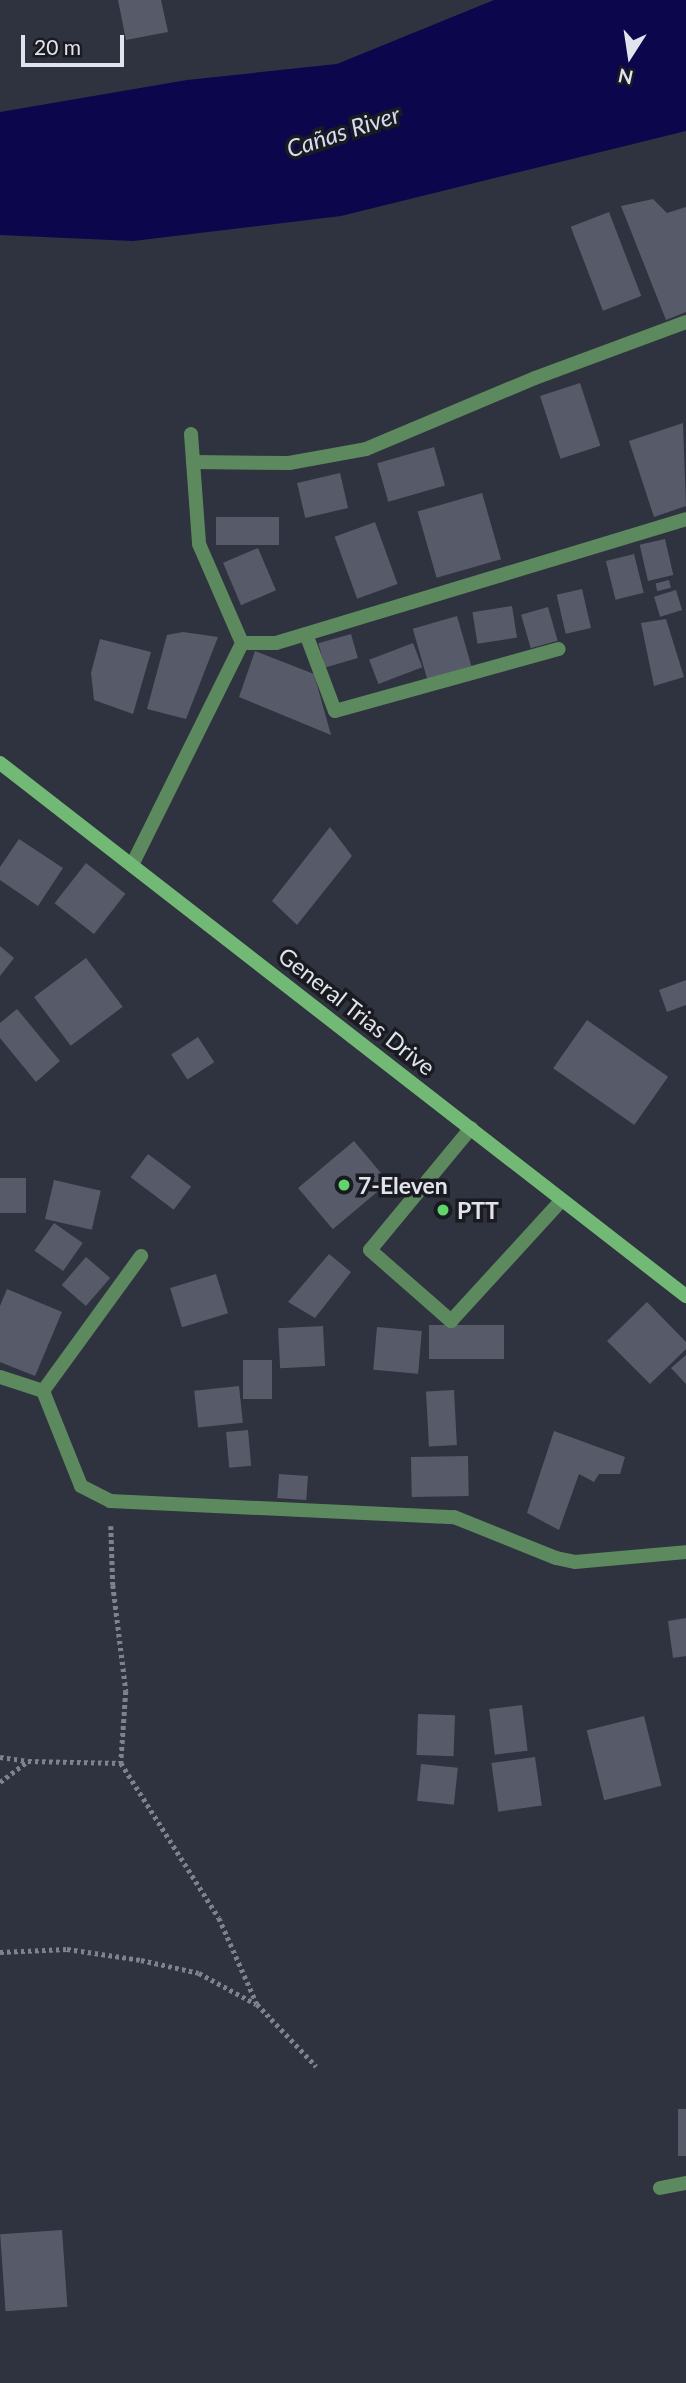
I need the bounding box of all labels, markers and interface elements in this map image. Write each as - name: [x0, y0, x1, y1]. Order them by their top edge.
- scale bar: [24, 21, 128, 65]
- north arrow: [595, 21, 665, 91]
- text: 20 m: [34, 34, 81, 59]
- text: N: [616, 64, 635, 90]
- water label: Cañas River: [283, 99, 403, 163]
- street label: General Trias Drive: [273, 941, 441, 1081]
- place label: 7-Eleven: [358, 1171, 448, 1199]
- marker: 7-Eleven: [336, 1177, 352, 1193]
- place label: PTT: [457, 1196, 499, 1224]
- marker: PTT: [435, 1202, 451, 1218]

